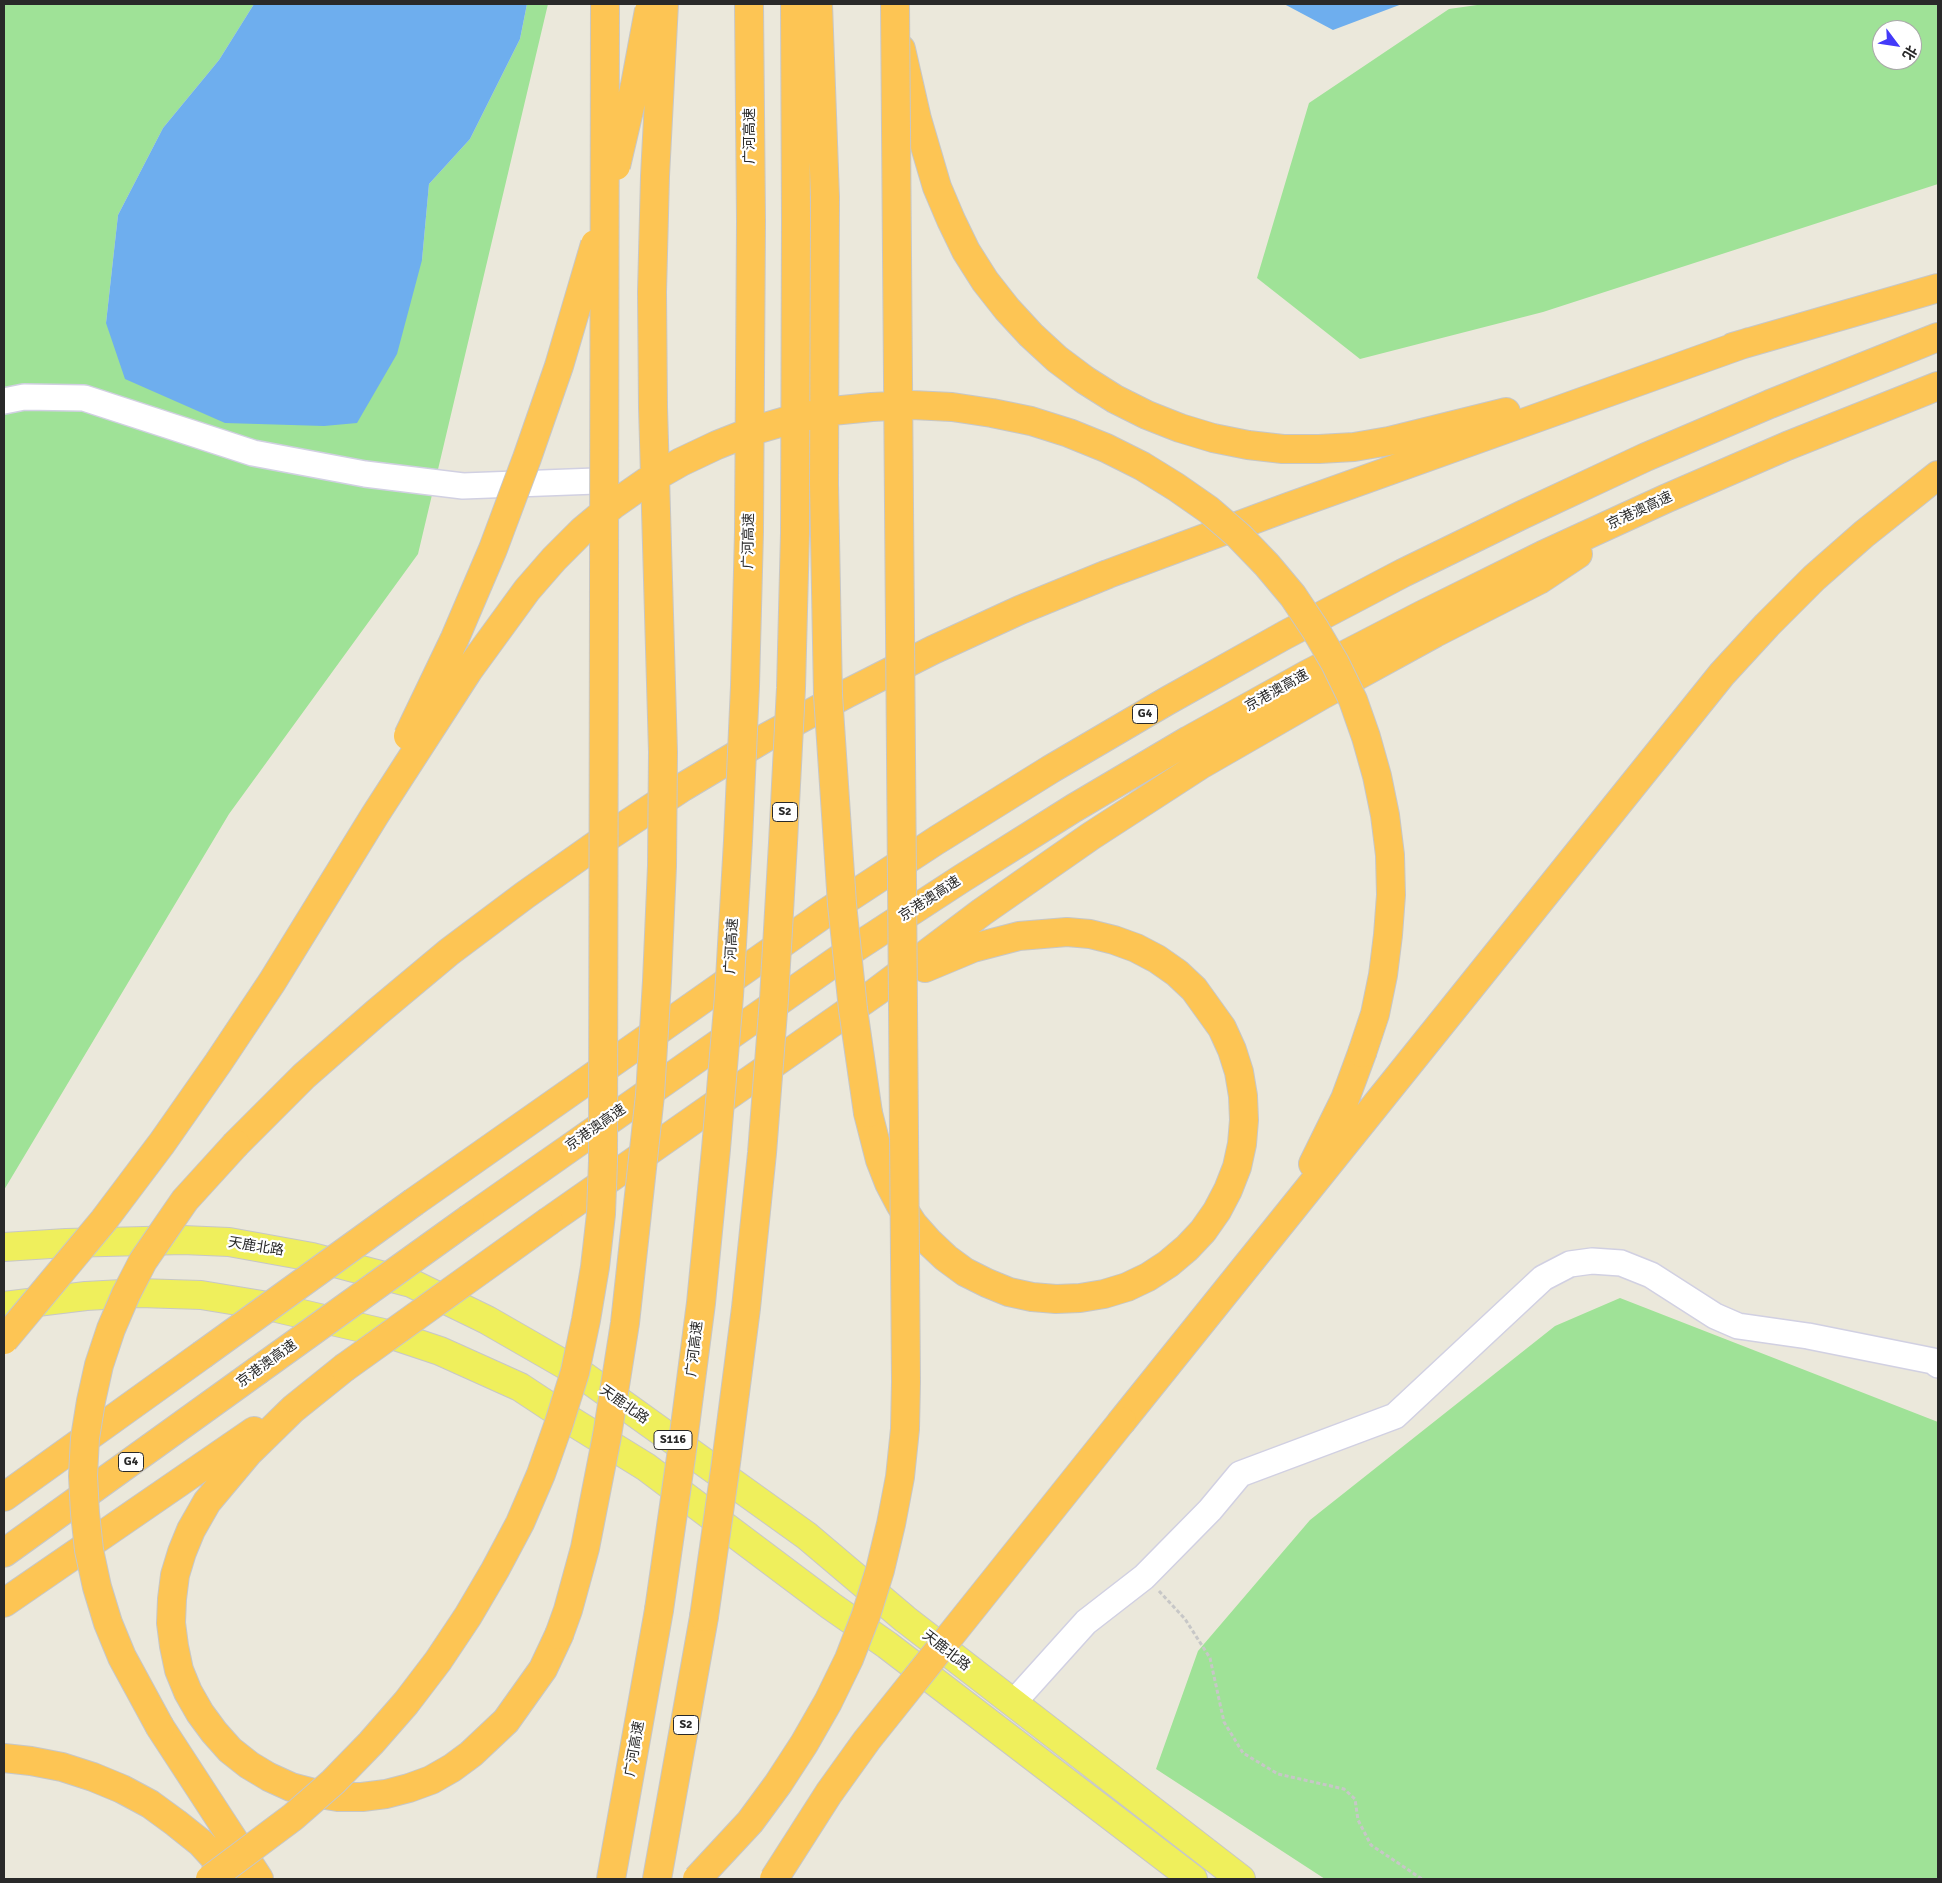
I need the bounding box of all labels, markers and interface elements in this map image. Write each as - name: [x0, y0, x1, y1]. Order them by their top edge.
- north arrow: [1872, 20, 1922, 70]
- text: 北: [1899, 42, 1920, 63]
- street label: 广河高速: [742, 108, 758, 164]
- street label: 京港澳高速: [1605, 489, 1675, 533]
- street label: 广河高速: [740, 513, 758, 569]
- street label: 京港澳高速: [1242, 667, 1312, 715]
- road number: G4: [1132, 704, 1158, 724]
- road number: S2: [772, 802, 798, 822]
- street label: 京港澳高速: [896, 873, 964, 925]
- street label: 广河高速: [722, 918, 742, 974]
- street label: 京港澳高速: [563, 1101, 629, 1155]
- street label: 天鹿北路: [227, 1234, 285, 1260]
- street label: 广河高速: [683, 1320, 707, 1378]
- street label: 京港澳高速: [234, 1337, 300, 1391]
- street label: 天鹿北路: [596, 1382, 652, 1428]
- road number: S116: [654, 1430, 692, 1450]
- road number: G4: [118, 1452, 144, 1471]
- street label: 天鹿北路: [919, 1627, 973, 1675]
- road number: S2: [674, 1716, 698, 1734]
- street label: 广河高速: [622, 1720, 648, 1778]

